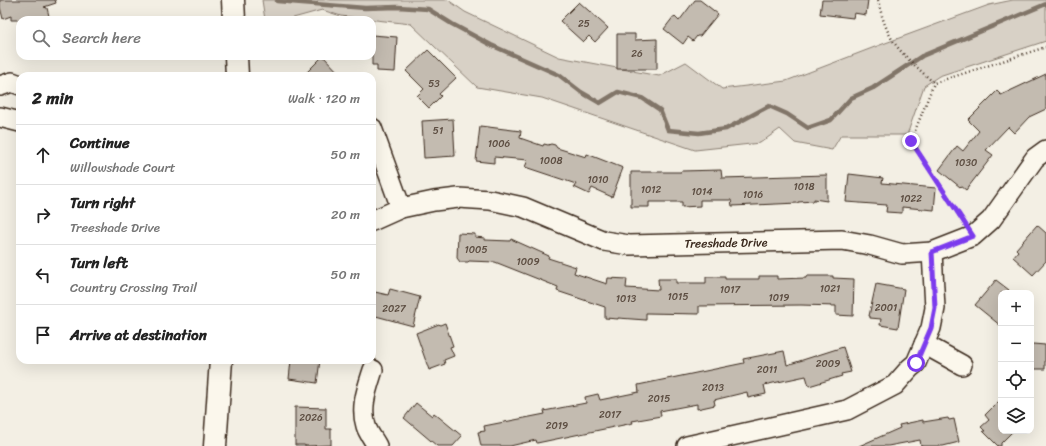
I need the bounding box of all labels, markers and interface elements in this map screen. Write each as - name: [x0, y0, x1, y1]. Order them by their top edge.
- house number: 25: [578, 15, 590, 33]
- search box: [16, 16, 376, 60]
- text: Search here: [62, 25, 141, 51]
- icon: search: [30, 27, 52, 49]
- house number: 26: [631, 45, 643, 63]
- house number: 53: [428, 75, 440, 93]
- text: 2 min: [32, 83, 73, 113]
- text: Walk · 120 m: [288, 87, 360, 110]
- house number: 51: [433, 122, 443, 140]
- text: Continue: [70, 130, 130, 156]
- route end: [902, 132, 920, 150]
- house number: 1006: [488, 135, 511, 153]
- text: 50 m: [330, 143, 360, 166]
- icon: ahead: [32, 144, 54, 166]
- house number: 1008: [540, 152, 562, 170]
- house number: 1030: [955, 154, 977, 172]
- text: Willowshade Court: [70, 156, 176, 179]
- house number: 1010: [587, 171, 609, 189]
- house number: 1018: [794, 178, 814, 196]
- house number: 1012: [641, 181, 662, 199]
- house number: 1014: [691, 183, 713, 201]
- house number: 1016: [743, 186, 764, 204]
- text: Turn right: [70, 190, 135, 216]
- house number: 1022: [900, 190, 922, 208]
- text: 20 m: [331, 203, 360, 226]
- icon: right: [32, 204, 54, 226]
- text: Treeshade Drive: [70, 216, 160, 239]
- street label: Treeshade Drive: [684, 231, 768, 255]
- house number: 1005: [464, 241, 488, 259]
- text: Turn left: [70, 250, 128, 276]
- house number: 1009: [516, 253, 540, 271]
- text: 50 m: [330, 263, 360, 286]
- icon: left: [32, 264, 54, 286]
- text: Country Crossing Trail: [70, 276, 197, 299]
- house number: 1021: [820, 280, 840, 298]
- house number: 1017: [720, 281, 742, 299]
- house number: 1015: [667, 288, 689, 306]
- house number: 1019: [768, 289, 790, 307]
- house number: 1013: [616, 290, 637, 308]
- map controls: [998, 290, 1034, 434]
- button: +: [998, 290, 1034, 326]
- house number: 2001: [875, 299, 897, 317]
- house number: 2027: [382, 300, 407, 318]
- text: Arrive at destination: [70, 322, 207, 348]
- icon: arrive: [32, 324, 54, 346]
- button: −: [998, 326, 1034, 362]
- route start: [907, 354, 925, 372]
- house number: 2009: [816, 355, 840, 373]
- house number: 2011: [757, 361, 777, 379]
- button: locate: [998, 362, 1034, 398]
- house number: 2013: [702, 379, 724, 397]
- house number: 2015: [648, 390, 670, 408]
- button: layers: [998, 398, 1034, 434]
- house number: 2017: [599, 406, 622, 424]
- house number: 2026: [299, 409, 323, 427]
- house number: 2019: [546, 417, 568, 435]

